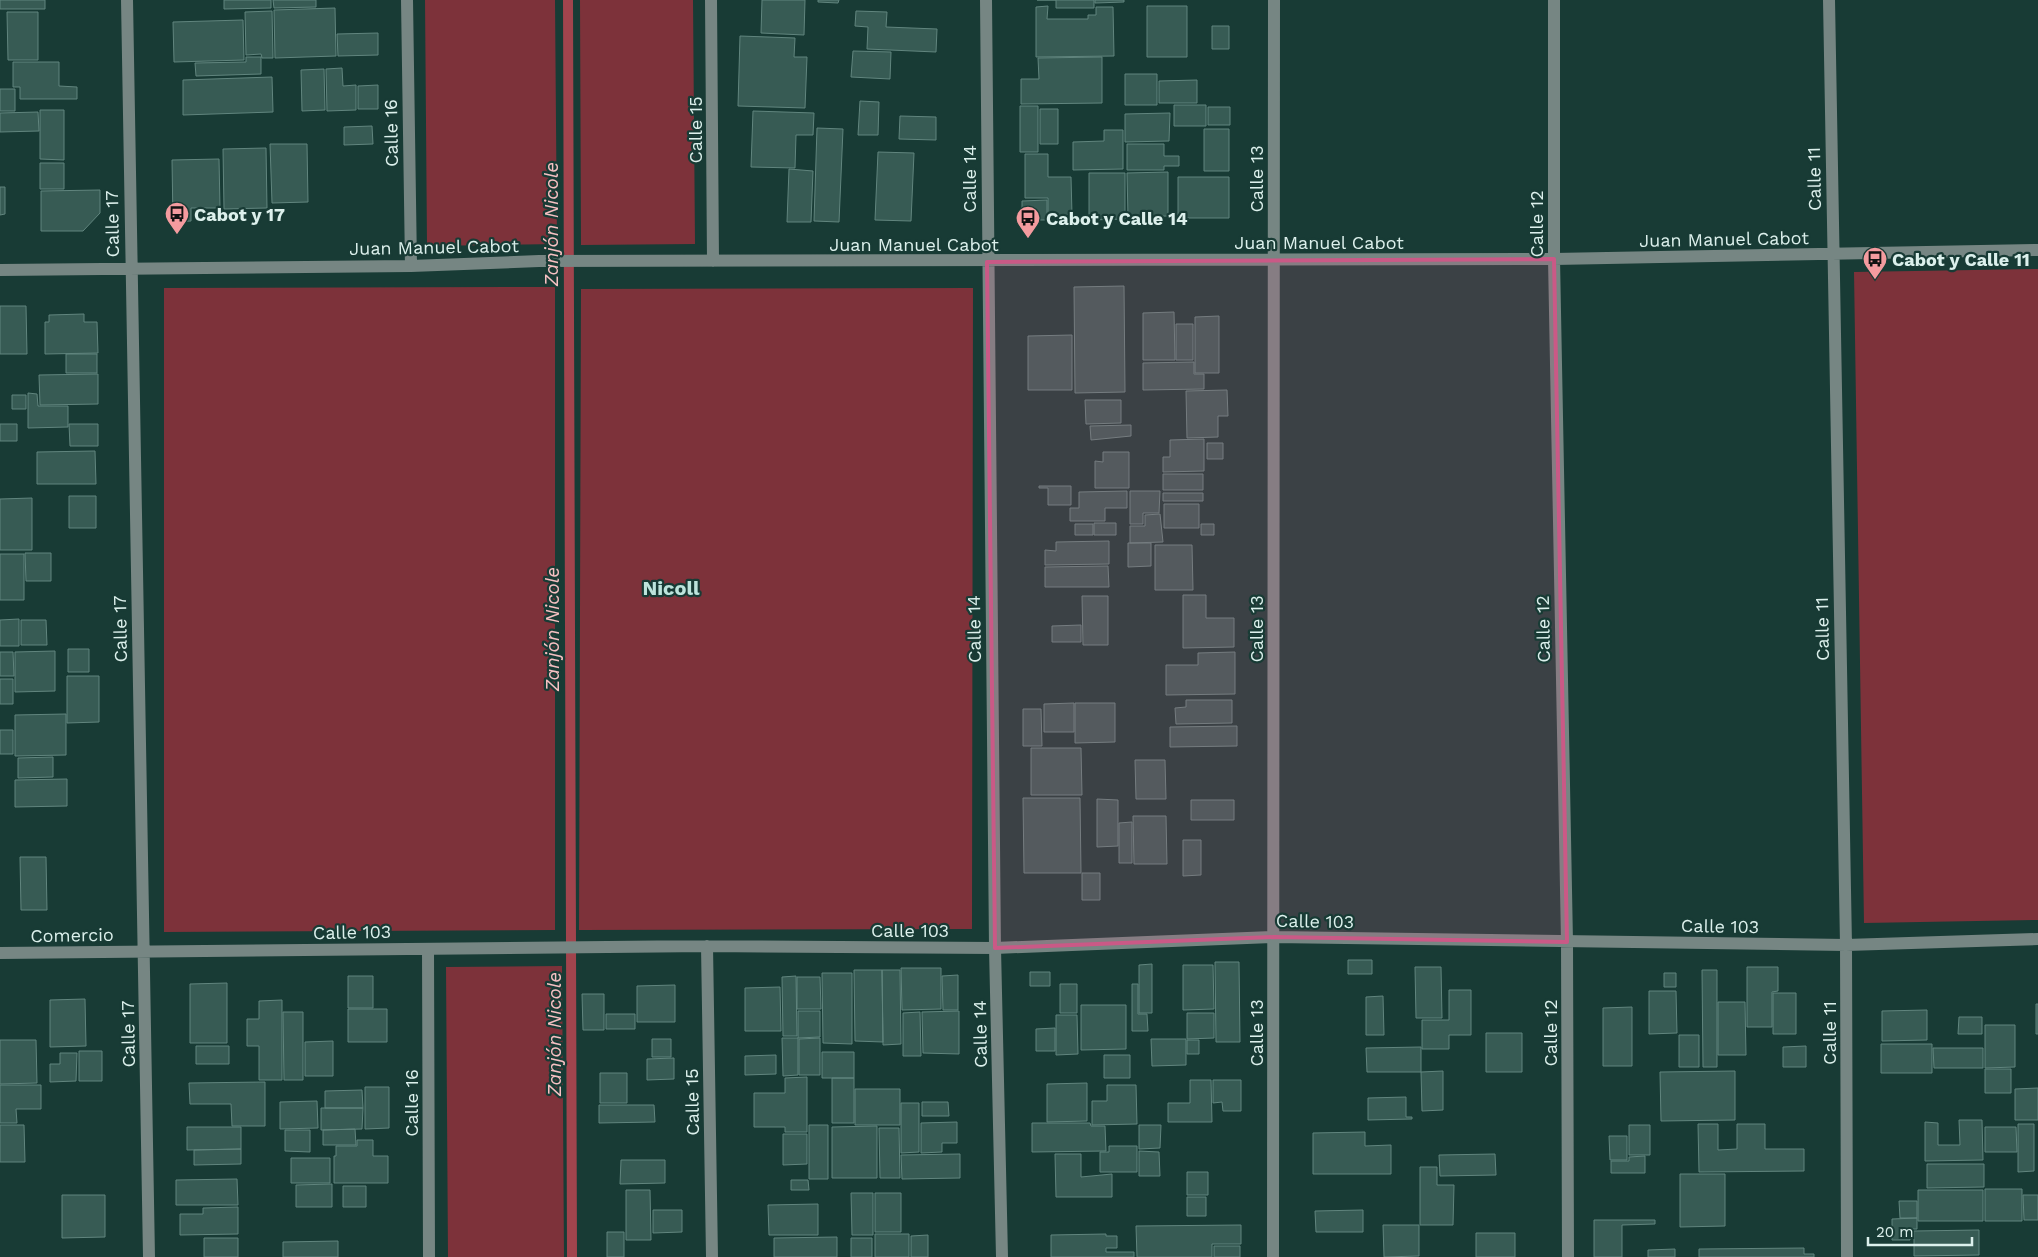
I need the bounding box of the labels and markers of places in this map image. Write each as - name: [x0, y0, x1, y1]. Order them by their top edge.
- bus stop icon: Cabot y 17: [164, 201, 190, 235]
- place label: Cabot y 17: [194, 204, 285, 225]
- bus stop icon: Cabot y Calle 14: [1015, 205, 1041, 239]
- place label: Cabot y Calle 14: [1046, 208, 1188, 229]
- bus stop icon: Cabot y Calle 11: [1862, 246, 1888, 280]
- place label: Cabot y Calle 11: [1892, 249, 2030, 270]

